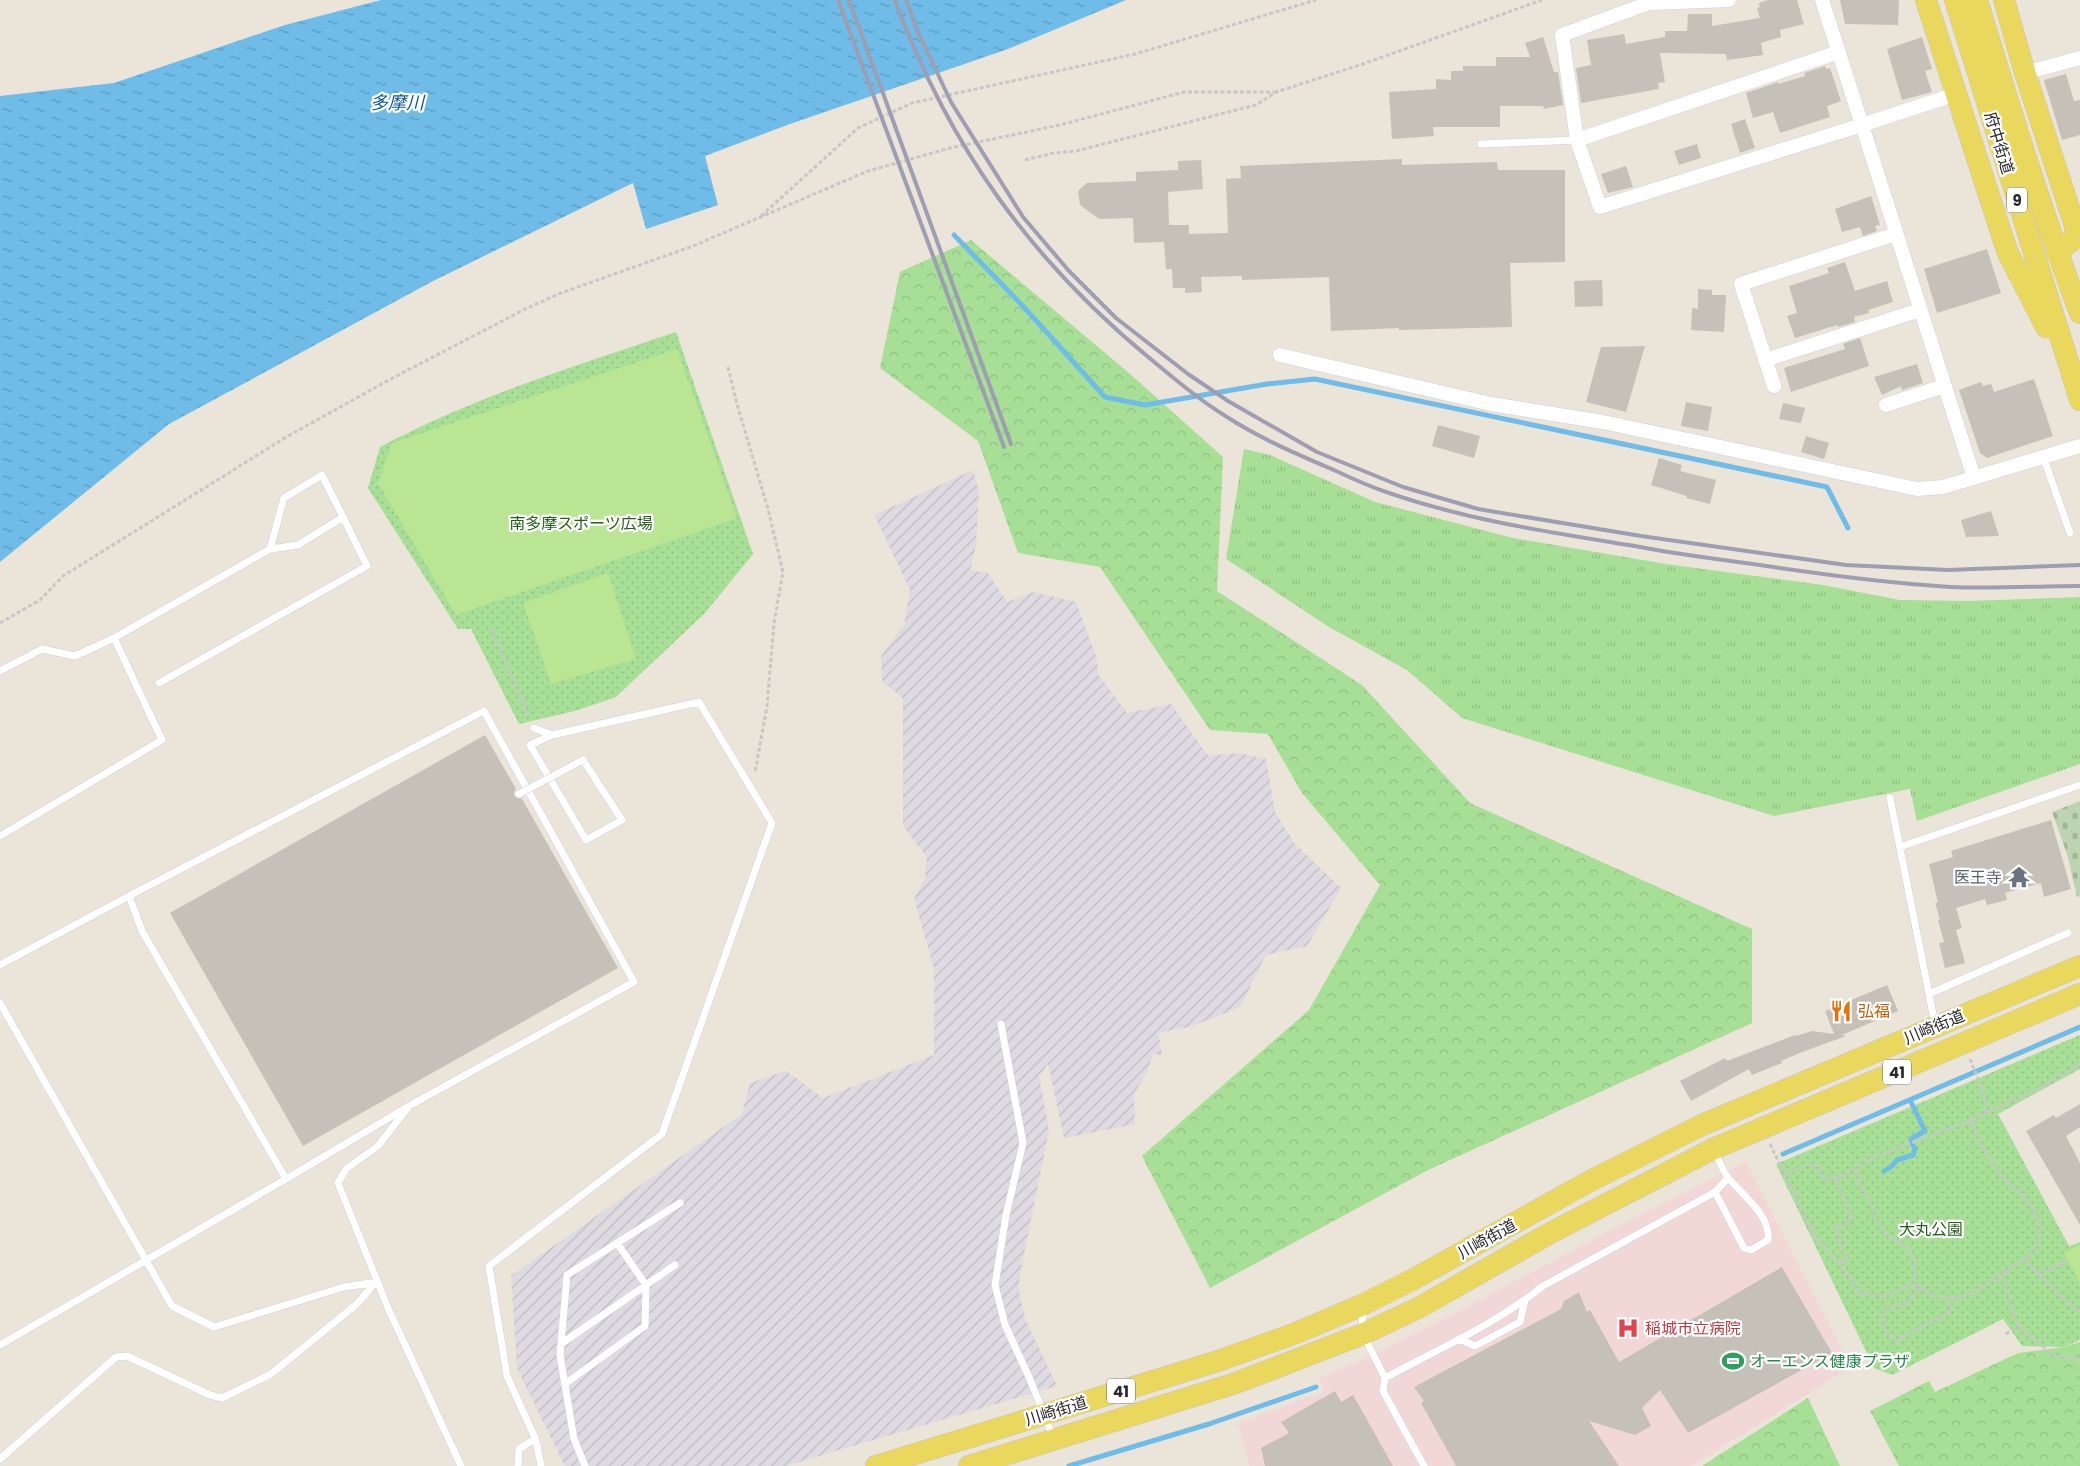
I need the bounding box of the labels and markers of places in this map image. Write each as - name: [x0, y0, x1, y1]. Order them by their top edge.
- temple icon: 医王寺: [2006, 864, 2032, 890]
- place label: 医王寺: [1954, 866, 2002, 889]
- restaurant icon: 弘福: [1828, 998, 1854, 1024]
- place label: 弘福: [1858, 1000, 1890, 1023]
- hospital icon: 稲城市立病院: [1615, 1315, 1641, 1341]
- place label: 稲城市立病院: [1645, 1317, 1741, 1340]
- sports icon: オーエンス健康プラザ: [1720, 1348, 1746, 1374]
- place label: オーエンス健康プラザ: [1750, 1350, 1910, 1373]

